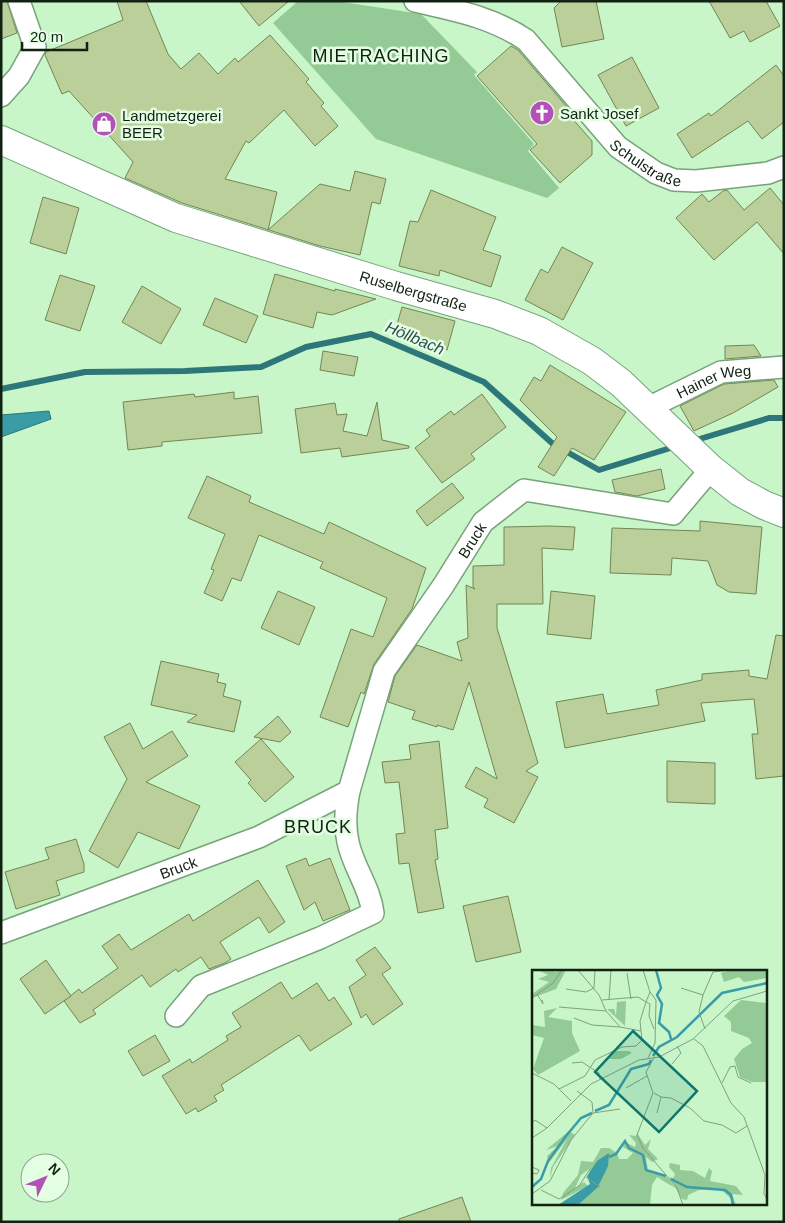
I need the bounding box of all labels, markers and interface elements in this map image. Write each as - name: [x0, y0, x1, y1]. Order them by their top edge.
- scale bar: [22, 20, 88, 52]
- text: 20 m: [30, 28, 63, 45]
- district label: MIETRACHING: [313, 46, 450, 66]
- church icon: Sankt Josef: [529, 100, 555, 126]
- place label: Sankt Josef: [560, 105, 639, 122]
- place label: Landmetzgerei BEER: [122, 107, 221, 141]
- shop icon: Landmetzgerei BEER: [91, 111, 117, 137]
- street label: Schulstraße: [607, 136, 682, 189]
- street label: Ruselbergstraße: [358, 267, 469, 314]
- water label: Höllbach: [383, 318, 447, 358]
- street label: Hainer Weg: [673, 361, 752, 401]
- street label: Bruck: [454, 519, 489, 561]
- district label: BRUCK: [284, 817, 352, 837]
- street label: Bruck: [157, 852, 200, 882]
- inset map: [532, 970, 768, 1206]
- north arrow: [20, 1153, 70, 1203]
- text: N: [45, 1160, 64, 1178]

